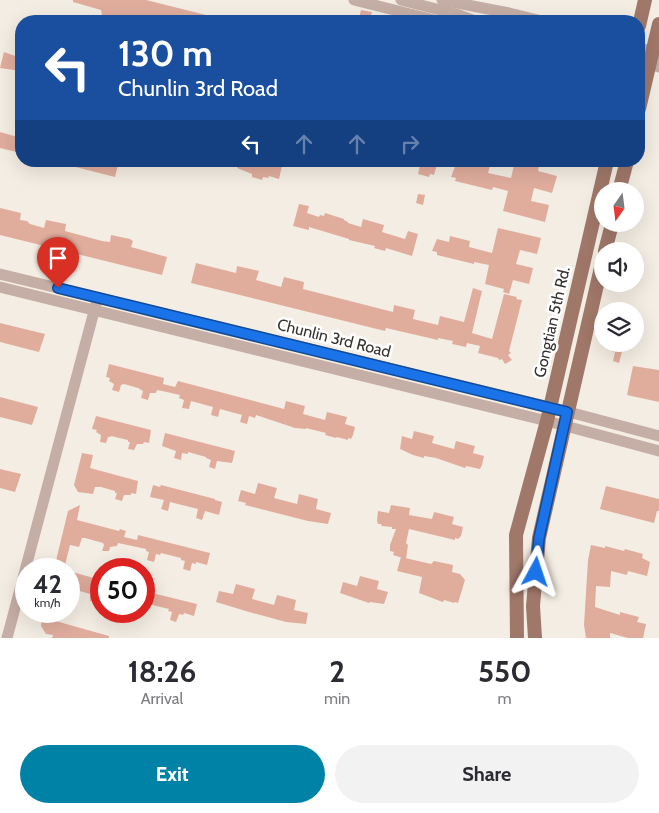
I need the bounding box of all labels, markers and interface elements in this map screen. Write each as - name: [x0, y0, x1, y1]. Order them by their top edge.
- text: 130 m: [118, 32, 213, 75]
- icon: left: [35, 35, 100, 100]
- text: Chunlin 3rd Road: [118, 75, 278, 102]
- icon: left: [237, 130, 265, 158]
- icon: ahead: [290, 130, 318, 158]
- icon: ahead: [343, 130, 371, 158]
- icon: right: [396, 130, 424, 158]
- north arrow: [594, 182, 644, 232]
- map controls: [594, 182, 644, 352]
- pin: [37, 237, 79, 288]
- button: sound: [594, 242, 644, 292]
- icon: arrive: [44, 244, 72, 272]
- street label: Gongtian 5th Rd.: [530, 265, 574, 379]
- button: layers: [594, 302, 644, 352]
- street label: Chunlin 3rd Road: [275, 315, 393, 361]
- position arrow: [509, 545, 561, 597]
- speed limit sign: 50: [90, 558, 155, 623]
- text: 42: [33, 569, 62, 599]
- text: km/h: [34, 595, 61, 610]
- text: 18:26: [128, 653, 196, 690]
- text: 2: [329, 653, 345, 690]
- text: 550: [478, 653, 531, 690]
- text: Arrival: [141, 689, 183, 708]
- text: min: [324, 689, 350, 708]
- text: m: [498, 689, 512, 708]
- button: Exit: [20, 745, 325, 803]
- button: Share: [335, 745, 639, 803]

